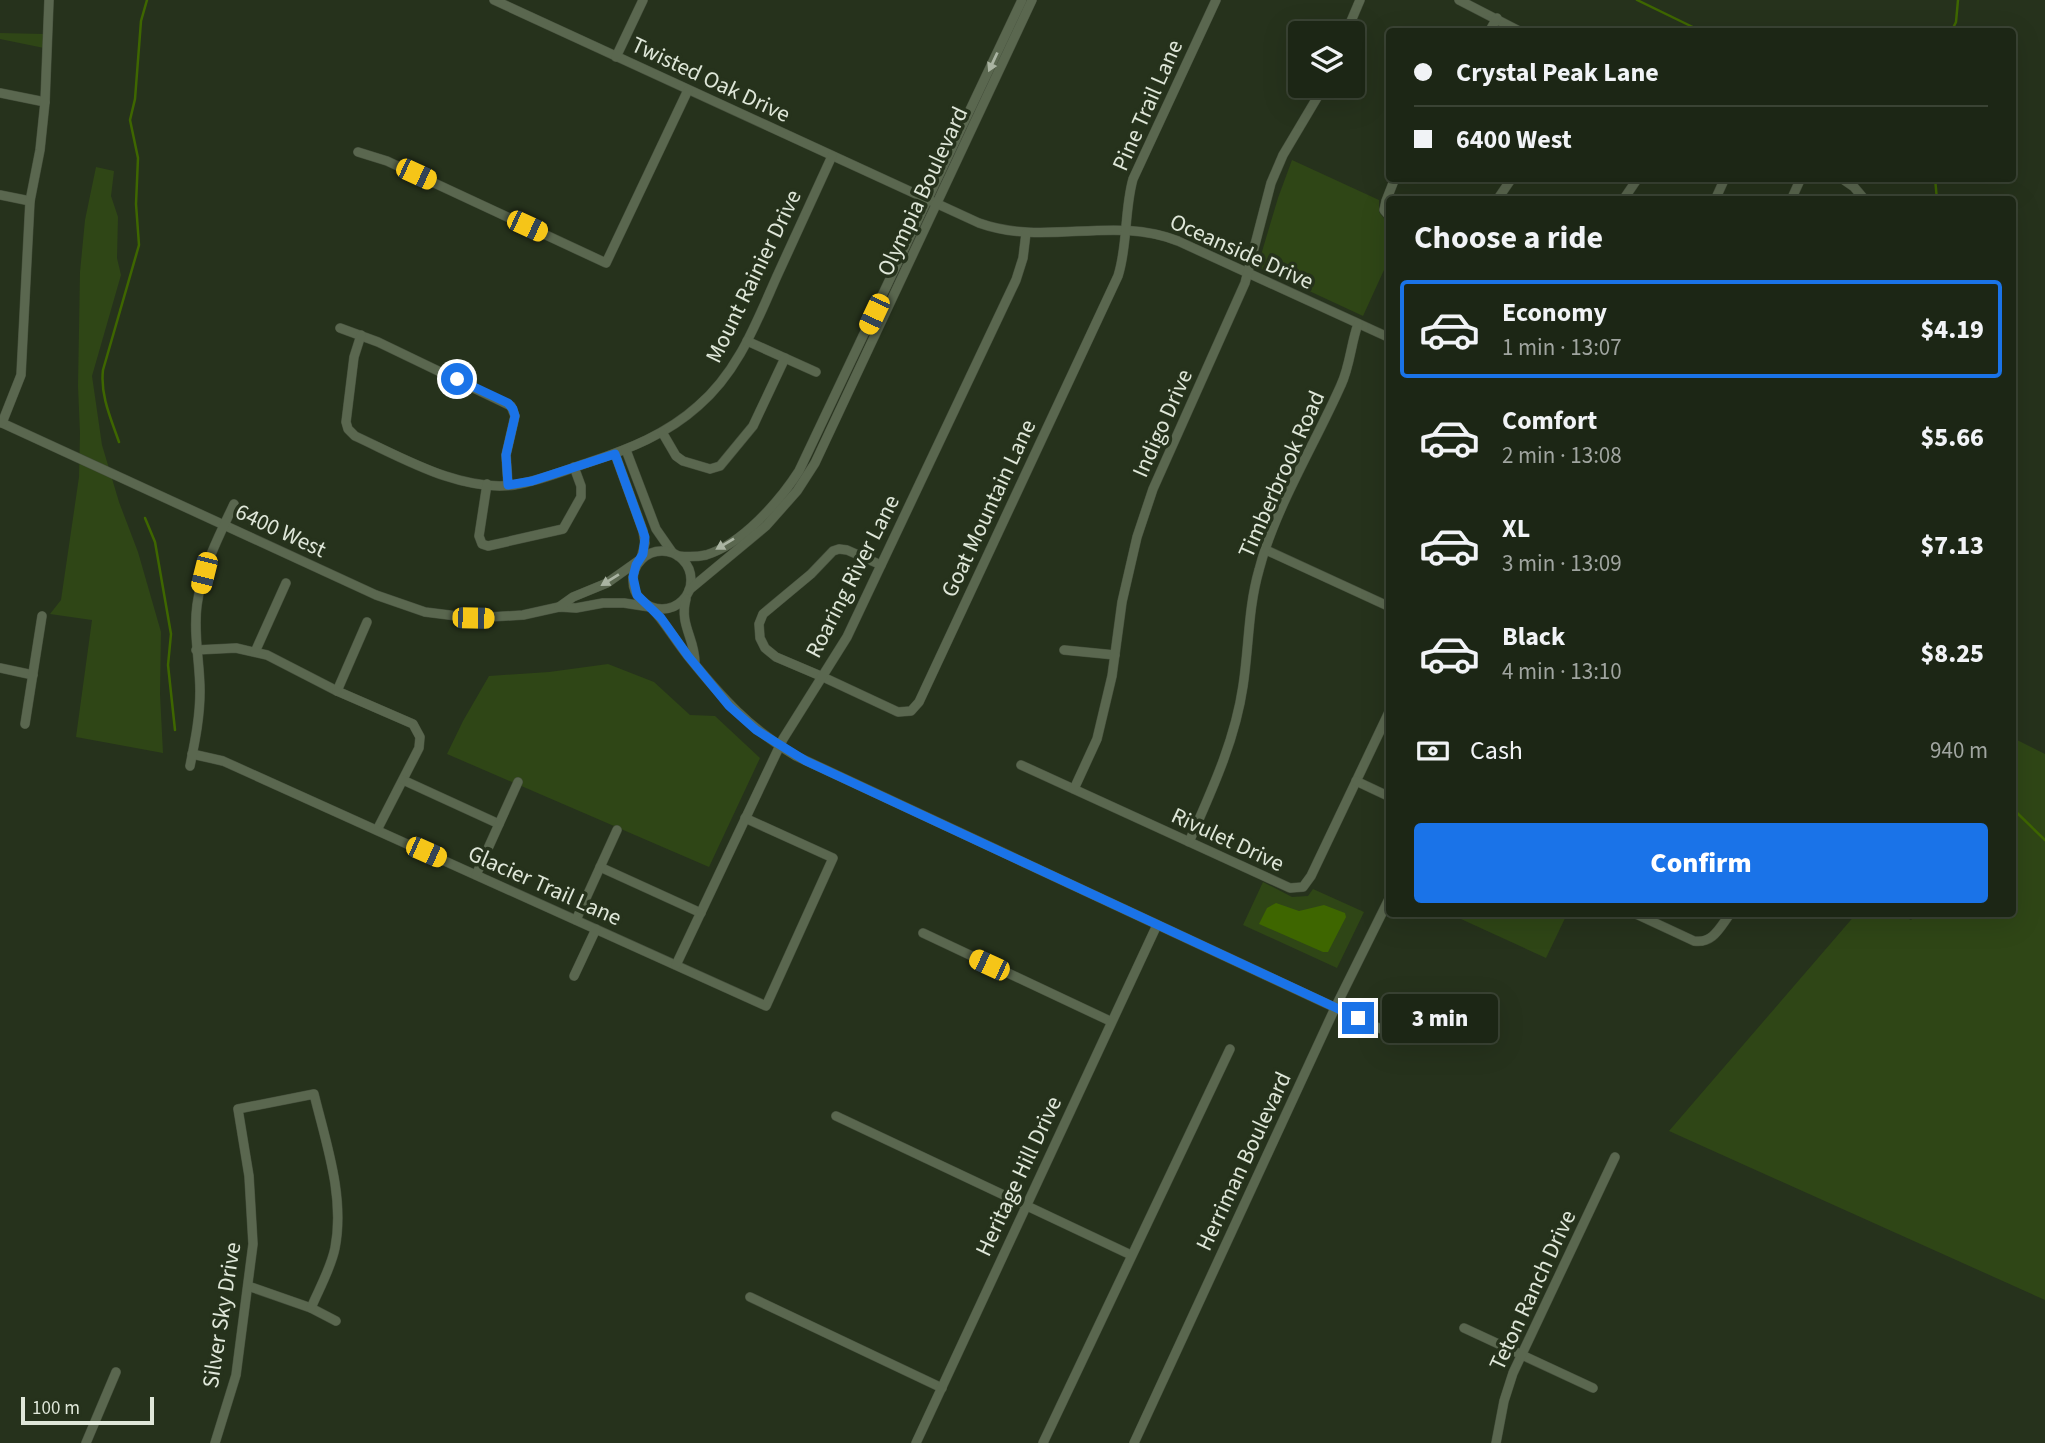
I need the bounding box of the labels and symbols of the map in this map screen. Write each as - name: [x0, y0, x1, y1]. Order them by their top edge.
- street label: Twisted Oak Drive: [626, 28, 796, 131]
- street label: Pine Trail Lane: [1104, 34, 1191, 176]
- one-way arrow: [987, 52, 999, 72]
- street label: Olympia Boulevard: [869, 101, 976, 281]
- car: [393, 156, 440, 192]
- street label: Mount Rainier Drive: [697, 184, 810, 368]
- street label: Oceanside Drive: [1165, 205, 1319, 298]
- car: [504, 208, 551, 244]
- car: [856, 291, 893, 337]
- route start: [441, 363, 473, 395]
- street label: Indigo Drive: [1124, 364, 1201, 483]
- street label: Timberbrook Road: [1230, 385, 1333, 563]
- street label: Goat Mountain Lane: [933, 414, 1044, 603]
- street label: Roaring River Lane: [797, 489, 908, 664]
- street label: 6400 West: [230, 495, 332, 566]
- one-way arrow: [716, 538, 735, 551]
- car: [189, 550, 220, 596]
- one-way arrow: [601, 574, 620, 586]
- car: [452, 607, 495, 629]
- street label: Rivulet Drive: [1166, 799, 1290, 880]
- car: [403, 834, 450, 870]
- street label: Glacier Trail Lane: [463, 837, 627, 934]
- car: [966, 947, 1013, 983]
- callout: 3 min: [1382, 993, 1498, 1042]
- route end: [1342, 1002, 1374, 1034]
- street label: Herriman Boulevard: [1187, 1066, 1299, 1256]
- street label: Heritage Hill Drive: [967, 1091, 1070, 1262]
- street label: Teton Ranch Drive: [1481, 1205, 1584, 1376]
- street label: Silver Sky Drive: [194, 1240, 249, 1390]
- scale bar: [21, 1394, 154, 1426]

